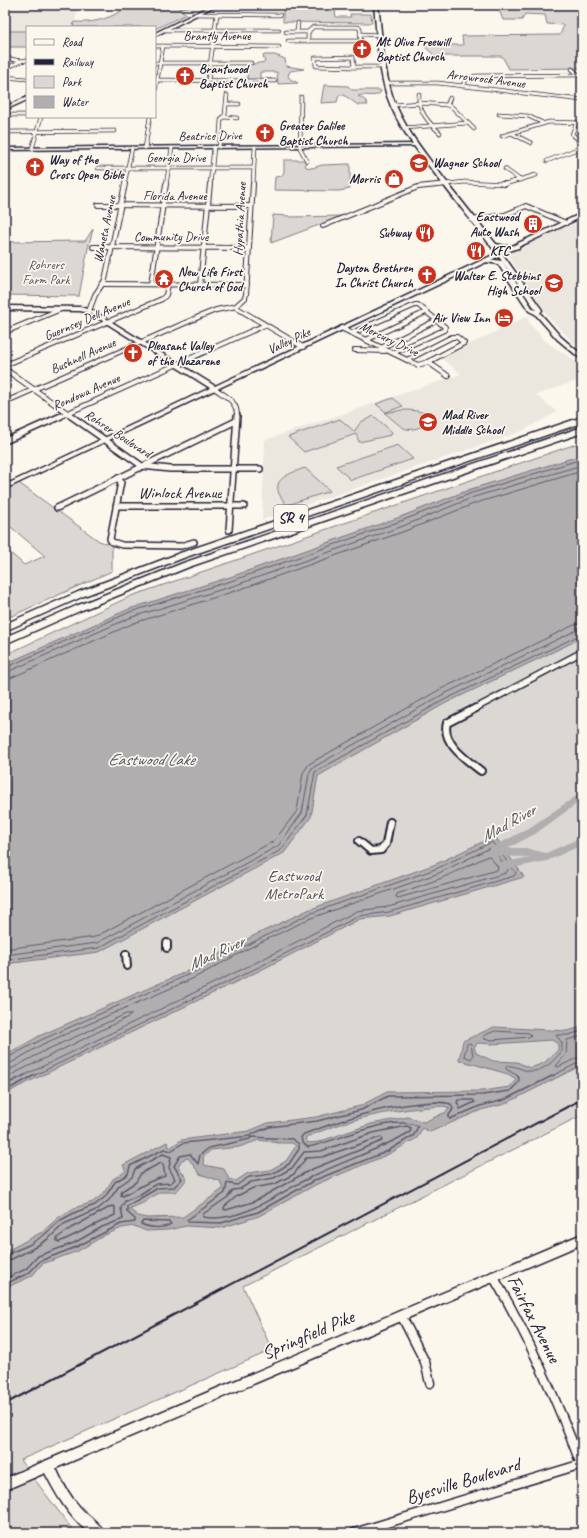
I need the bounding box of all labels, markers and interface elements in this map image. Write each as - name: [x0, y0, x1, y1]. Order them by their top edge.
- legend: [26, 26, 156, 118]
- street label: Brantly Avenue: [184, 28, 251, 44]
- text: Road: [62, 34, 84, 50]
- place label: Mt Olive Freewill Baptist Church: [376, 34, 452, 65]
- church icon: Mt Olive Freewill Baptist Church: [351, 38, 373, 60]
- text: Railway: [62, 54, 94, 70]
- place label: Brantwood Baptist Church: [199, 61, 269, 92]
- church icon: Brantwood Baptist Church: [174, 65, 196, 87]
- street label: Arrowrock Avenue: [446, 66, 527, 92]
- text: Park: [62, 74, 83, 90]
- text: Water: [62, 94, 90, 110]
- place label: Greater Galilee Baptist Church: [279, 118, 349, 149]
- church icon: Greater Galilee Baptist Church: [254, 122, 276, 144]
- street label: Beatrice Drive: [178, 127, 242, 145]
- street label: Georgia Drive: [147, 150, 206, 166]
- place label: Way of the Cross Open Bible: [49, 152, 125, 183]
- school or university icon: Wagner School: [408, 152, 430, 174]
- place label: Wagner School: [433, 155, 502, 171]
- church icon: Way of the Cross Open Bible: [24, 156, 46, 178]
- shop icon: Morris: [383, 168, 405, 190]
- place label: Morris: [349, 171, 381, 187]
- street label: Hypathia Avenue: [230, 181, 250, 256]
- street label: Florida Avenue: [143, 188, 208, 204]
- street label: Waneta Avenue: [90, 193, 120, 264]
- place label: Eastwood Auto Wash: [470, 209, 522, 240]
- building icon: Eastwood Auto Wash: [522, 213, 544, 235]
- restaurant icon: Subway: [414, 222, 436, 244]
- place label: Subway: [378, 225, 413, 241]
- street label: Community Drive: [134, 229, 209, 245]
- restaurant icon: KFC: [465, 240, 487, 262]
- place label: KFC: [490, 243, 511, 259]
- park label: Rohrers Farm Park: [23, 257, 71, 288]
- place label: Dayton Brethren In Christ Church: [335, 260, 414, 291]
- place label: New Life First Church of God: [178, 264, 245, 295]
- church icon: Dayton Brethren In Christ Church: [416, 264, 438, 286]
- temple icon: New Life First Church of God: [153, 268, 175, 290]
- place label: Walter E. Stebbins High School: [453, 268, 543, 299]
- school or university icon: Walter E. Stebbins High School: [543, 272, 565, 294]
- street label: Guernsey Dell Avenue: [42, 293, 133, 344]
- hotel icon: Air View Inn: [493, 307, 515, 329]
- place label: Air View Inn: [433, 310, 491, 326]
- street label: Mercury Drive: [357, 318, 422, 360]
- street label: Valley Pike: [265, 324, 314, 358]
- street label: Bushnell Avenue: [48, 334, 119, 377]
- place label: Pleasant Valley of the Nazarene: [147, 338, 221, 369]
- church icon: Pleasant Valley of the Nazarene: [122, 342, 144, 364]
- street label: Rondowa Avenue: [50, 370, 123, 414]
- street label: Rohrer Boulevard: [82, 407, 156, 463]
- place label: Mad River Middle School: [442, 407, 506, 438]
- school or university icon: Mad River Middle School: [417, 411, 439, 433]
- street label: Winlock Avenue: [138, 483, 223, 503]
- road number: SR 4: [274, 505, 308, 531]
- water label: Eastwood Lake: [108, 749, 196, 770]
- water label: Mad River: [477, 798, 542, 847]
- park label: Eastwood MetroPark: [265, 866, 324, 904]
- water label: Mad River: [185, 930, 250, 975]
- street label: Fairfax Avenue: [502, 1271, 567, 1368]
- street label: Springfield Pike: [258, 1304, 359, 1365]
- street label: Byesville Boulevard: [403, 1452, 525, 1510]

